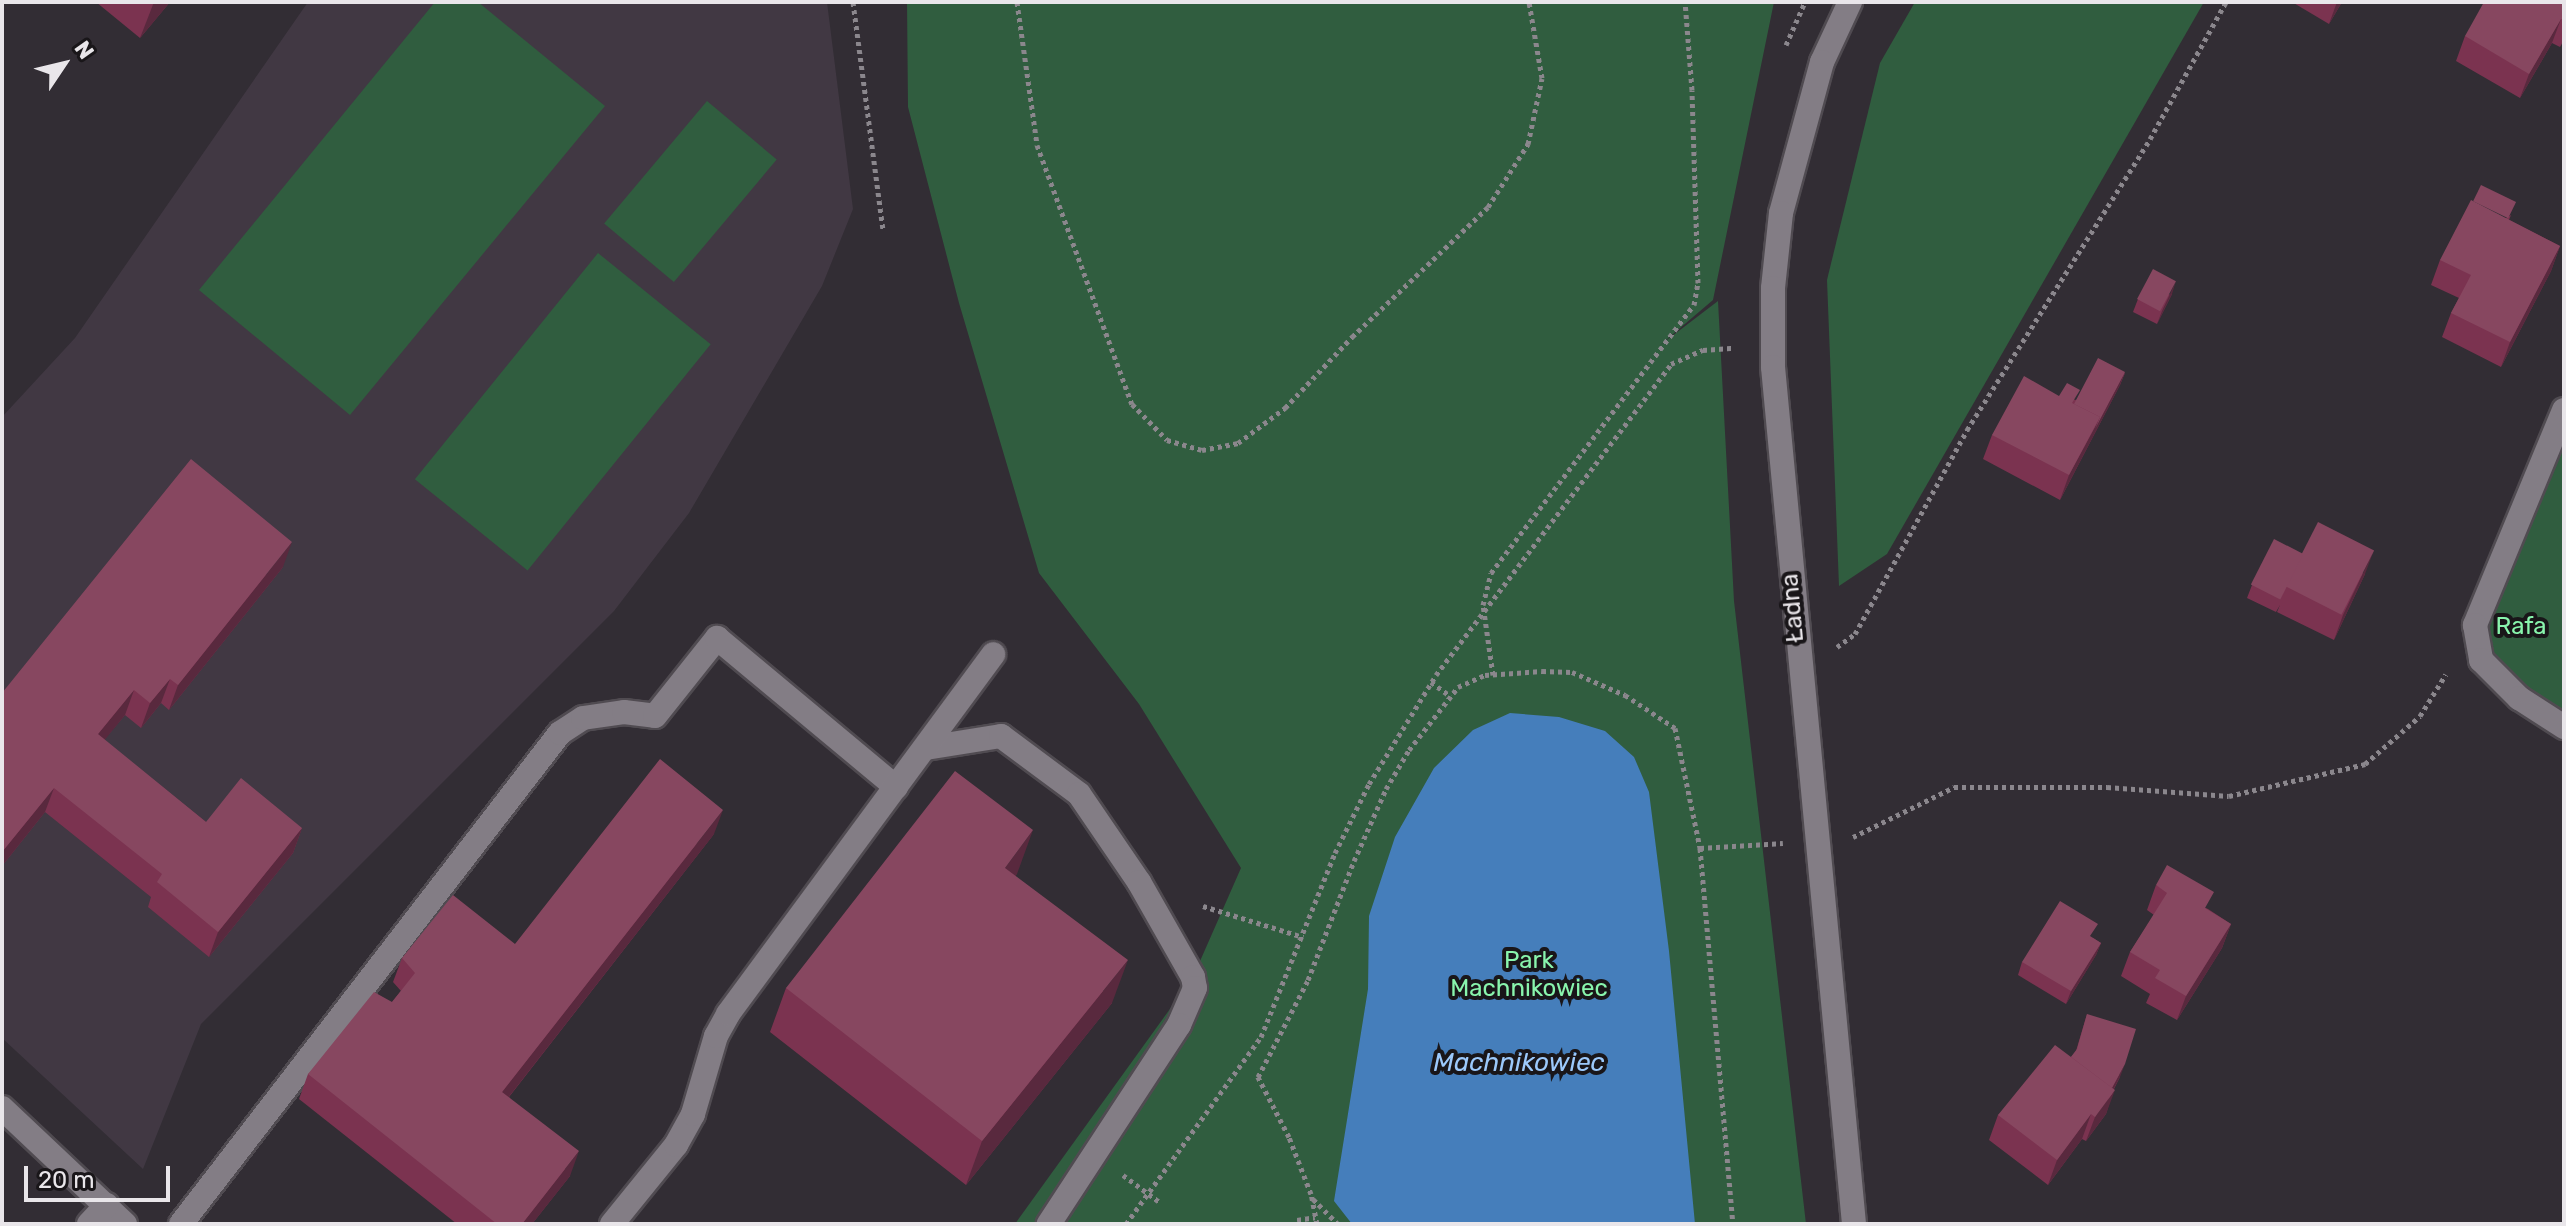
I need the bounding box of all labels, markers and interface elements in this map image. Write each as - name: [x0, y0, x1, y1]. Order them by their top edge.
- north arrow: [24, 24, 104, 104]
- text: N: [68, 36, 100, 64]
- street label: Ładna: [1776, 572, 1810, 644]
- park label: Rafa: [2495, 613, 2547, 641]
- park label: Park Machnikowiec: [1450, 947, 1608, 1003]
- water label: Machnikowiec: [1433, 1047, 1605, 1079]
- scale bar: [28, 1150, 174, 1200]
- text: 20 m: [38, 1166, 95, 1194]

